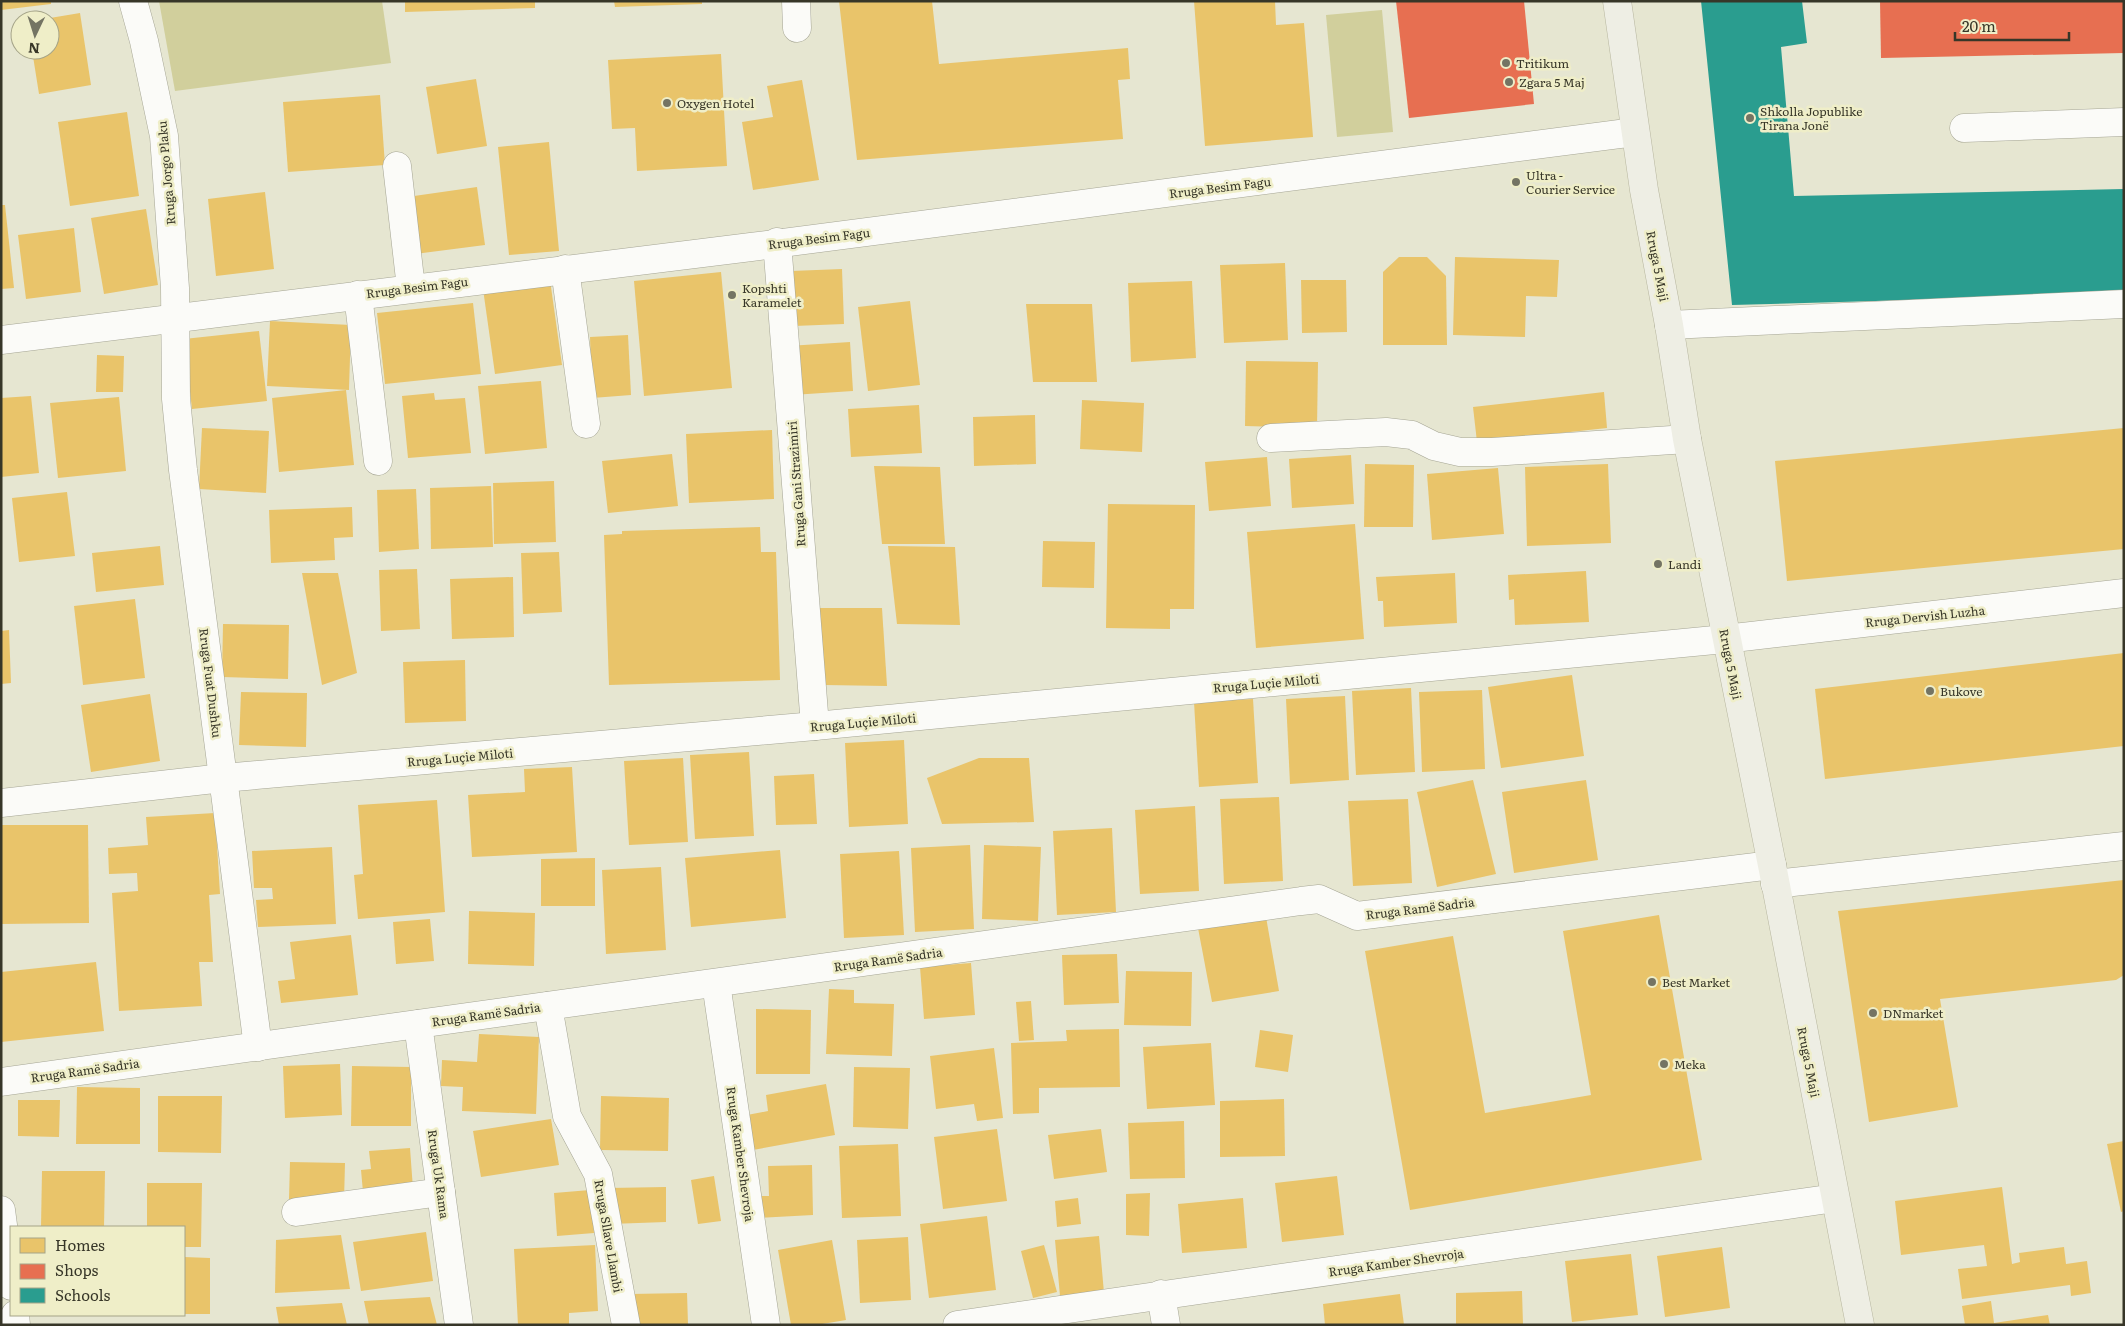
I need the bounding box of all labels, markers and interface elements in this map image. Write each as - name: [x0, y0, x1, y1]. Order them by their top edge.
- north arrow: [10, 10, 60, 60]
- scale bar: [1955, 10, 2069, 42]
- text: 20 m: [1962, 14, 1996, 37]
- text: N: [27, 39, 41, 59]
- place label: Tritikum: [1516, 54, 1570, 72]
- marker: Tritikum: [1500, 57, 1512, 69]
- place label: Zgara 5 Maj: [1519, 73, 1585, 91]
- marker: Zgara 5 Maj: [1503, 76, 1515, 88]
- place label: Oxygen Hotel: [677, 94, 754, 112]
- marker: Oxygen Hotel: [661, 97, 673, 109]
- place label: Shkolla Jopublike Tirana Jonë: [1760, 102, 1862, 134]
- marker: Shkolla Jopublike Tirana Jonë: [1744, 112, 1756, 124]
- street label: Rruga Jorgo Plaku: [152, 120, 180, 226]
- place label: Ultra - Courier Service: [1526, 166, 1615, 198]
- street label: Rruga Besim Fagu: [1168, 172, 1272, 202]
- marker: Ultra - Courier Service: [1510, 176, 1522, 188]
- street label: Rruga Besim Fagu: [767, 223, 871, 253]
- street label: Rruga 5 Maji: [1642, 229, 1674, 303]
- street label: Rruga Besim Fagu: [365, 272, 469, 302]
- place label: Kopshti Karamelet: [742, 279, 802, 311]
- marker: Kopshti Karamelet: [726, 289, 738, 301]
- street label: Rruga Gani Strazimiri: [783, 421, 809, 547]
- place label: Landi: [1668, 555, 1701, 573]
- marker: Landi: [1652, 558, 1664, 570]
- street label: Rruga Dervish Luzha: [1864, 601, 1986, 631]
- street label: Rruga Fuat Dushku: [195, 627, 227, 739]
- street label: Rruga 5 Maji: [1715, 627, 1747, 701]
- street label: Rruga Luçie Miloti: [1212, 669, 1320, 697]
- place label: Bukove: [1940, 682, 1983, 700]
- marker: Bukove: [1924, 685, 1936, 697]
- street label: Rruga Luçie Miloti: [809, 708, 917, 736]
- street label: Rruga Luçie Miloti: [406, 743, 514, 771]
- street label: Rruga Ramë Sadria: [1365, 892, 1476, 924]
- street label: Rruga Ramë Sadria: [833, 942, 944, 976]
- place label: Best Market: [1662, 973, 1730, 991]
- marker: Best Market: [1646, 976, 1658, 988]
- street label: Rruga Ramë Sadria: [431, 997, 542, 1031]
- place label: DNmarket: [1883, 1004, 1944, 1022]
- marker: DNmarket: [1867, 1007, 1879, 1019]
- street label: Rruga 5 Maji: [1793, 1025, 1825, 1099]
- street label: Rruga Ramë Sadria: [30, 1053, 141, 1087]
- place label: Meka: [1674, 1055, 1706, 1073]
- marker: Meka: [1658, 1058, 1670, 1070]
- street label: Rruga Kamber Shevroja: [723, 1085, 759, 1223]
- street label: Rruga Uk Rama: [424, 1128, 454, 1220]
- street label: Rruga Sllave Llambi: [590, 1178, 628, 1294]
- legend: [10, 1226, 185, 1316]
- text: Homes: [55, 1233, 105, 1256]
- street label: Rruga Kamber Shevroja: [1327, 1244, 1465, 1280]
- text: Shops: [55, 1258, 98, 1281]
- text: Schools: [55, 1283, 111, 1306]

